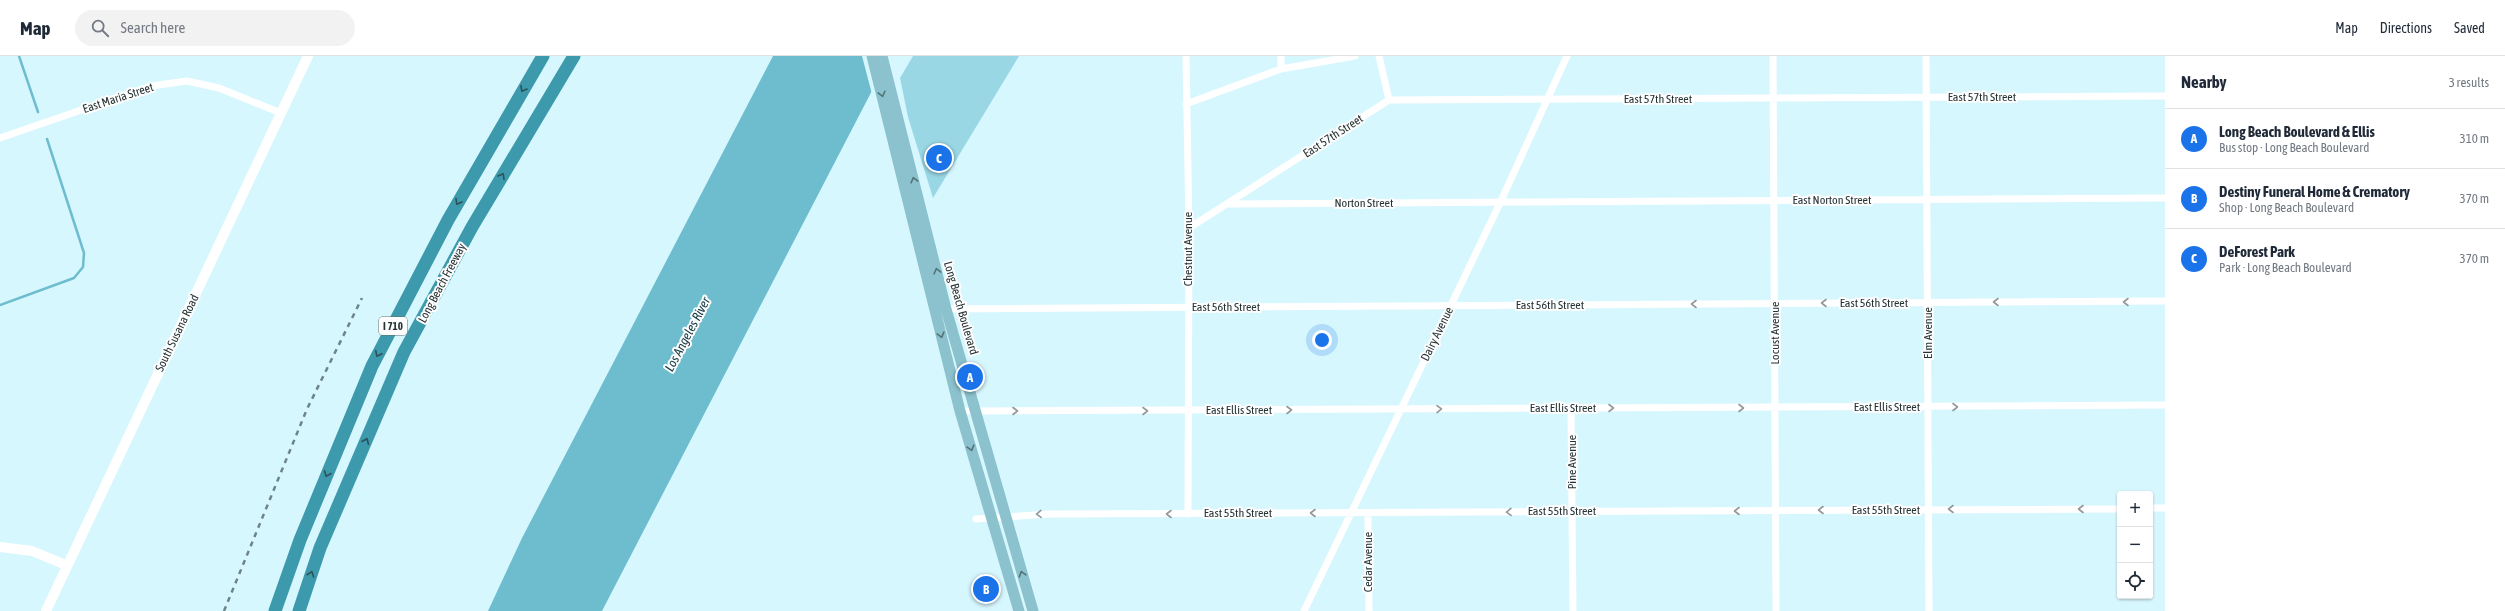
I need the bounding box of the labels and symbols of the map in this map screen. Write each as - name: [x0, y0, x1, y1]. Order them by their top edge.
- street label: East Maria Street: [81, 80, 156, 116]
- one-way arrow: [521, 85, 528, 93]
- street label: East 57th Street: [1948, 90, 2017, 104]
- one-way arrow: [877, 91, 885, 97]
- street label: East 57th Street: [1624, 92, 1693, 106]
- street label: East 57th Street: [1300, 111, 1366, 161]
- pin: C: [926, 143, 952, 173]
- one-way arrow: [498, 173, 505, 180]
- one-way arrow: [910, 177, 918, 183]
- street label: East Norton Street: [1793, 193, 1872, 207]
- street label: Norton Street: [1335, 196, 1394, 210]
- one-way arrow: [456, 198, 463, 205]
- street label: Chestnut Avenue: [1181, 212, 1195, 286]
- street label: Long Beach Freeway: [415, 241, 469, 325]
- street label: Long Beach Boulevard: [941, 260, 981, 356]
- one-way arrow: [933, 268, 942, 275]
- street label: South Susana Road: [152, 292, 202, 374]
- water label: Los Angeles River: [662, 294, 714, 374]
- street label: East 56th Street: [1840, 296, 1909, 310]
- street label: East 56th Street: [1516, 298, 1585, 312]
- one-way arrow: [1993, 298, 1999, 306]
- one-way arrow: [2123, 298, 2129, 306]
- one-way arrow: [1821, 299, 1827, 307]
- street label: East 56th Street: [1192, 300, 1261, 314]
- one-way arrow: [1691, 300, 1697, 308]
- street label: Locust Avenue: [1768, 301, 1782, 365]
- street label: Dairy Avenue: [1418, 305, 1456, 363]
- street label: Elm Avenue: [1921, 307, 1935, 359]
- road number: I 710: [379, 317, 407, 335]
- your location: [1312, 330, 1332, 350]
- one-way arrow: [936, 331, 945, 338]
- one-way arrow: [376, 350, 383, 358]
- pin: A: [957, 362, 983, 392]
- street label: East Ellis Street: [1854, 400, 1921, 414]
- street label: East Ellis Street: [1530, 401, 1597, 415]
- street label: East Ellis Street: [1206, 403, 1273, 417]
- one-way arrow: [1952, 403, 1958, 411]
- one-way arrow: [1608, 404, 1614, 412]
- one-way arrow: [1738, 404, 1744, 412]
- one-way arrow: [1436, 405, 1442, 413]
- one-way arrow: [1286, 406, 1292, 414]
- one-way arrow: [1012, 407, 1018, 415]
- one-way arrow: [1142, 407, 1148, 415]
- street label: Pine Avenue: [1565, 435, 1579, 489]
- one-way arrow: [361, 438, 369, 445]
- one-way arrow: [966, 444, 975, 451]
- one-way arrow: [324, 470, 332, 477]
- street label: East 55th Street: [1852, 503, 1921, 517]
- street label: East 55th Street: [1528, 504, 1597, 518]
- one-way arrow: [1948, 505, 1954, 514]
- one-way arrow: [2078, 505, 2084, 513]
- street label: East 55th Street: [1204, 506, 1273, 520]
- one-way arrow: [1818, 506, 1824, 514]
- one-way arrow: [1506, 507, 1512, 516]
- one-way arrow: [1734, 507, 1740, 515]
- one-way arrow: [1310, 509, 1316, 517]
- one-way arrow: [1036, 510, 1042, 519]
- one-way arrow: [1166, 510, 1172, 518]
- street label: Cedar Avenue: [1361, 532, 1375, 592]
- one-way arrow: [1018, 570, 1027, 577]
- one-way arrow: [307, 571, 315, 578]
- pin: B: [973, 574, 999, 604]

